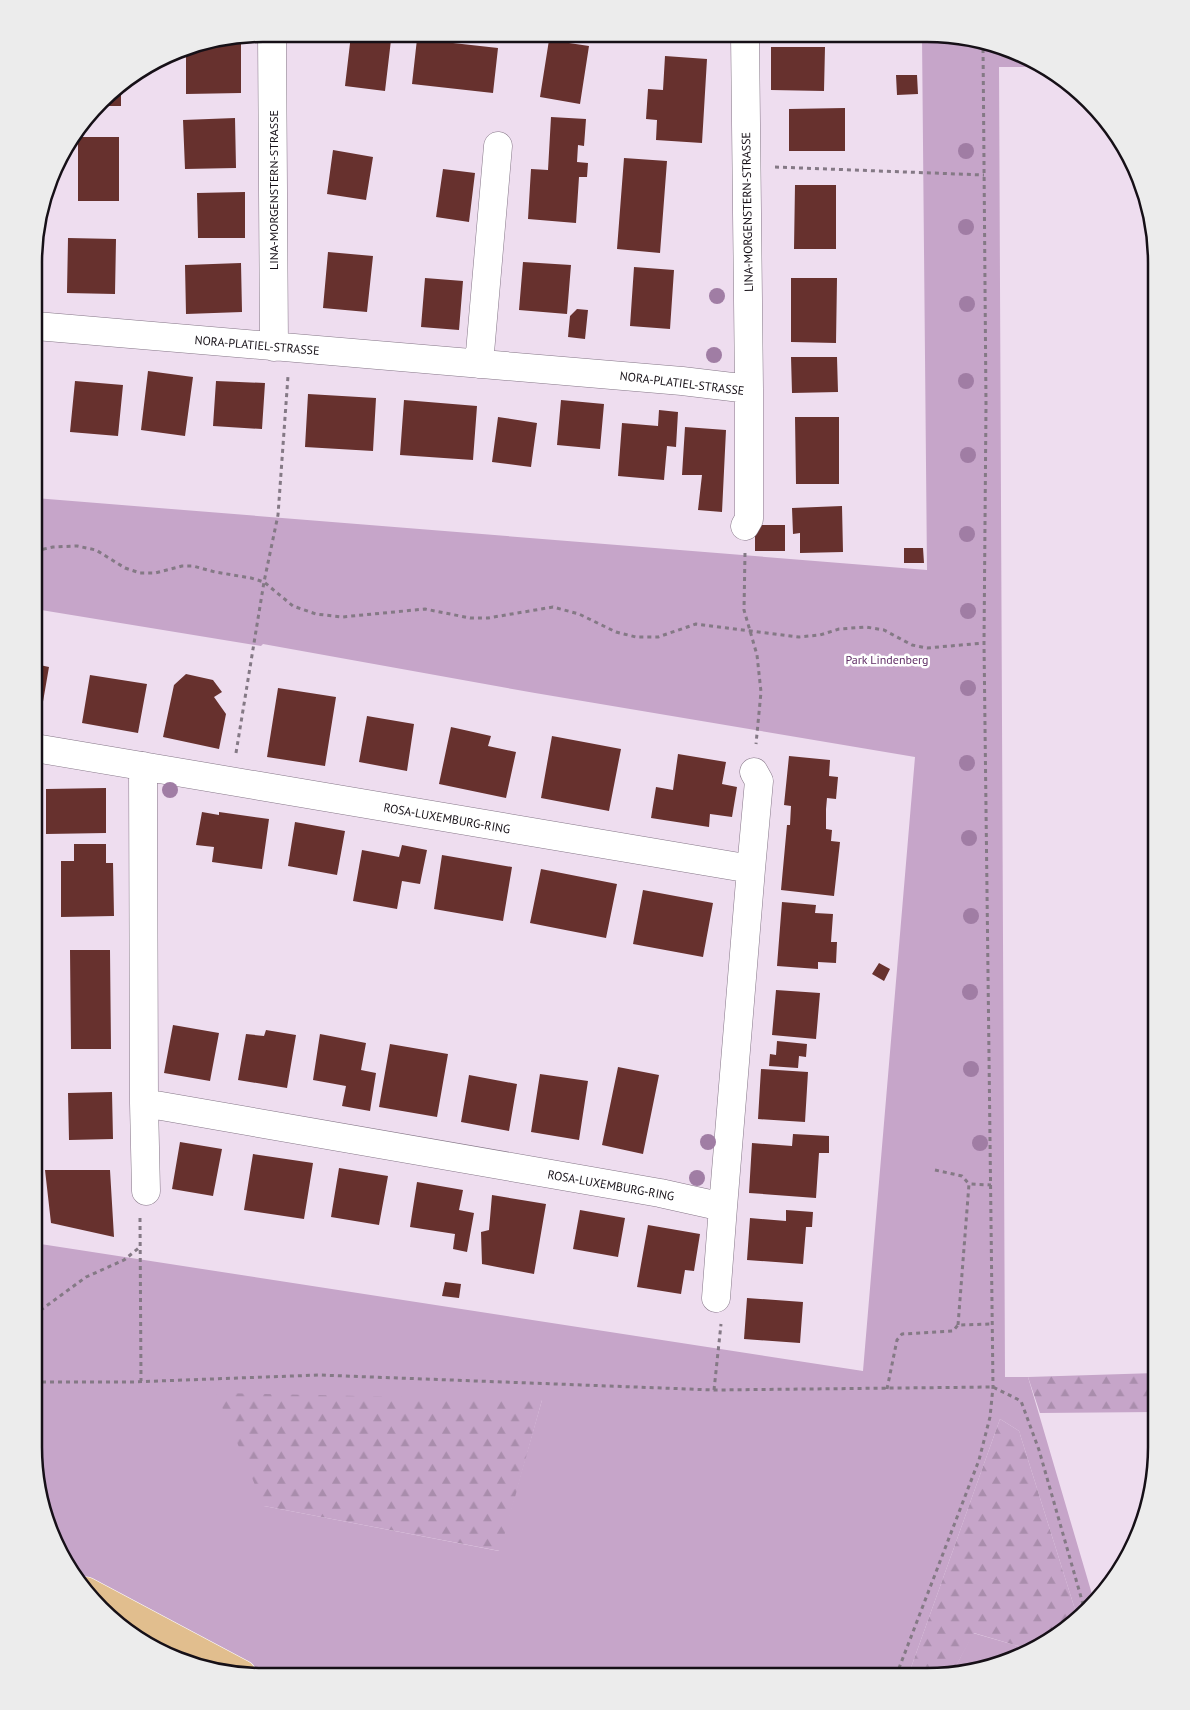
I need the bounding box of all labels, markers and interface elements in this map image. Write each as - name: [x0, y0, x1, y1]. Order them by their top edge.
- street label: LINA-MORGENSTERN-STRASSE: [266, 110, 281, 270]
- street label: LINA-MORGENSTERN-STRASSE: [738, 132, 756, 292]
- street label: NORA-PLATIEL-STRASSE: [194, 332, 320, 358]
- street label: NORA-PLATIEL-STRASSE: [619, 368, 745, 398]
- park label: Park Lindenberg: [845, 652, 929, 667]
- street label: ROSA-LUXEMBURG-RING: [382, 799, 512, 837]
- street label: ROSA-LUXEMBURG-RING: [546, 1166, 676, 1204]

